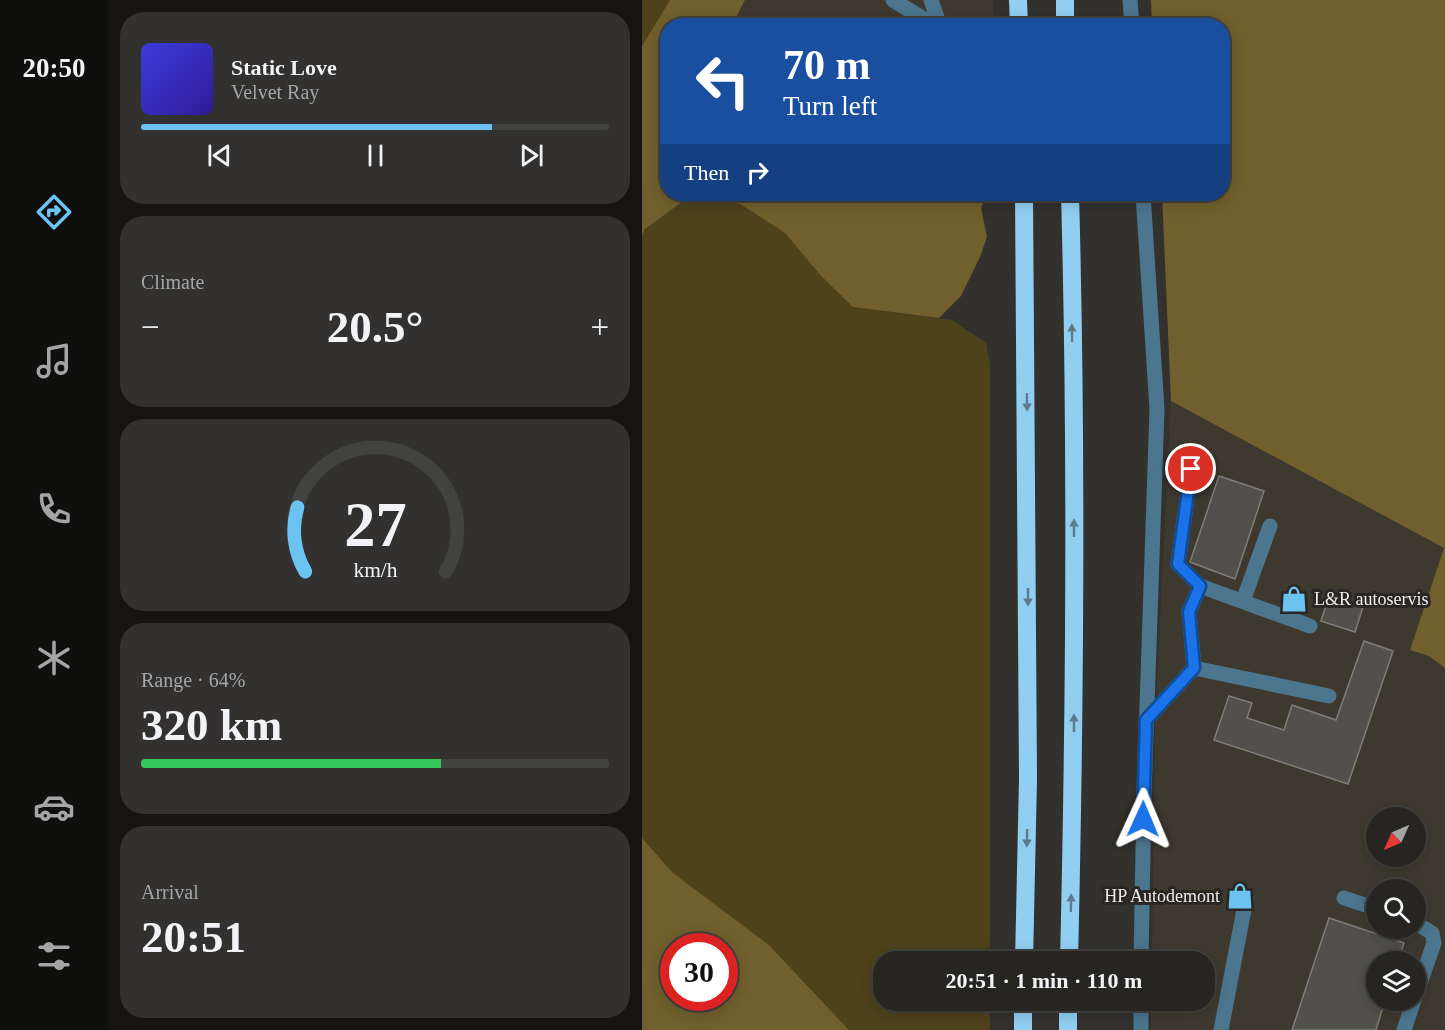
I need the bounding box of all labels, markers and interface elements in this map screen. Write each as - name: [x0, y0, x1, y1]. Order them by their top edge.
- icon: left: [684, 42, 762, 120]
- text: 70 m: [783, 42, 871, 88]
- text: 20:50: [23, 53, 86, 83]
- text: Static Love: [231, 55, 337, 80]
- text: Velvet Ray: [231, 81, 319, 103]
- text: Turn left: [783, 91, 877, 121]
- icon: previous: [203, 139, 236, 172]
- icon: pause: [359, 139, 392, 172]
- icon: next: [515, 139, 548, 172]
- icon: right: [741, 156, 774, 189]
- text: Then: [684, 160, 729, 185]
- icon: directions: [33, 191, 75, 233]
- text: Climate: [141, 271, 204, 293]
- text: 20.5°: [327, 302, 423, 352]
- text: −: [141, 309, 160, 345]
- text: +: [590, 309, 609, 345]
- one-way arrow: [1068, 323, 1077, 342]
- icon: music: [33, 340, 75, 382]
- one-way arrow: [1022, 393, 1032, 412]
- pin: [1165, 443, 1216, 494]
- icon: arrive: [1174, 452, 1207, 485]
- icon: phone: [33, 488, 75, 530]
- text: 27: [344, 490, 406, 559]
- one-way arrow: [1069, 518, 1079, 537]
- text: km/h: [353, 558, 397, 582]
- shop icon: L&R autoservis: [1279, 584, 1309, 614]
- one-way arrow: [1023, 588, 1033, 607]
- place label: L&R autoservis: [1314, 589, 1429, 609]
- icon: climate: [33, 637, 75, 679]
- text: Range · 64%: [141, 669, 245, 691]
- text: 320 km: [141, 700, 282, 750]
- one-way arrow: [1069, 713, 1079, 732]
- icon: car: [33, 786, 75, 828]
- position arrow: [1111, 787, 1175, 851]
- north arrow: [1366, 807, 1426, 867]
- map controls: [1366, 807, 1426, 1011]
- one-way arrow: [1022, 828, 1032, 847]
- button: search: [1366, 879, 1426, 939]
- text: Arrival: [141, 881, 199, 903]
- shop icon: HP Autodemont: [1225, 881, 1255, 911]
- place label: HP Autodemont: [1104, 886, 1220, 906]
- one-way arrow: [1066, 894, 1075, 913]
- text: 20:51: [141, 912, 246, 962]
- speed limit sign: 30: [660, 933, 738, 1011]
- icon: filters: [33, 935, 75, 977]
- button: layers: [1366, 951, 1426, 1011]
- text: 20:51 · 1 min · 110 m: [946, 968, 1142, 993]

